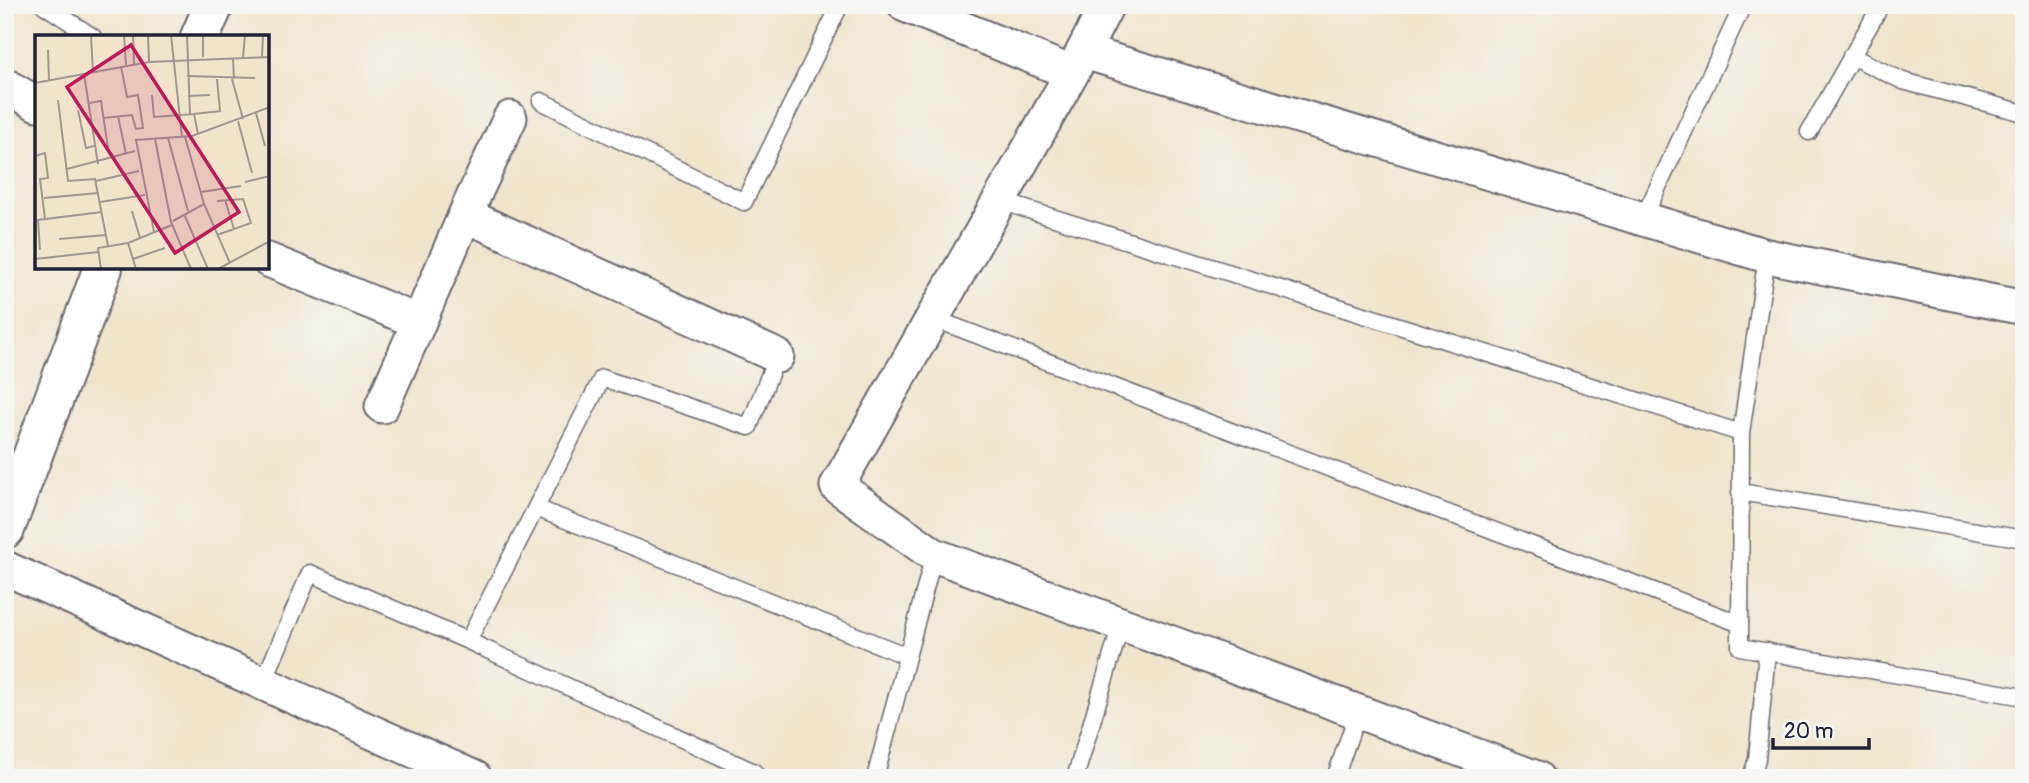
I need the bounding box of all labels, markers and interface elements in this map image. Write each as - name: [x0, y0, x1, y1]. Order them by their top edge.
- inset map: [35, 35, 270, 270]
- scale bar: [1773, 706, 1870, 750]
- text: 20 m: [1784, 718, 1833, 745]

